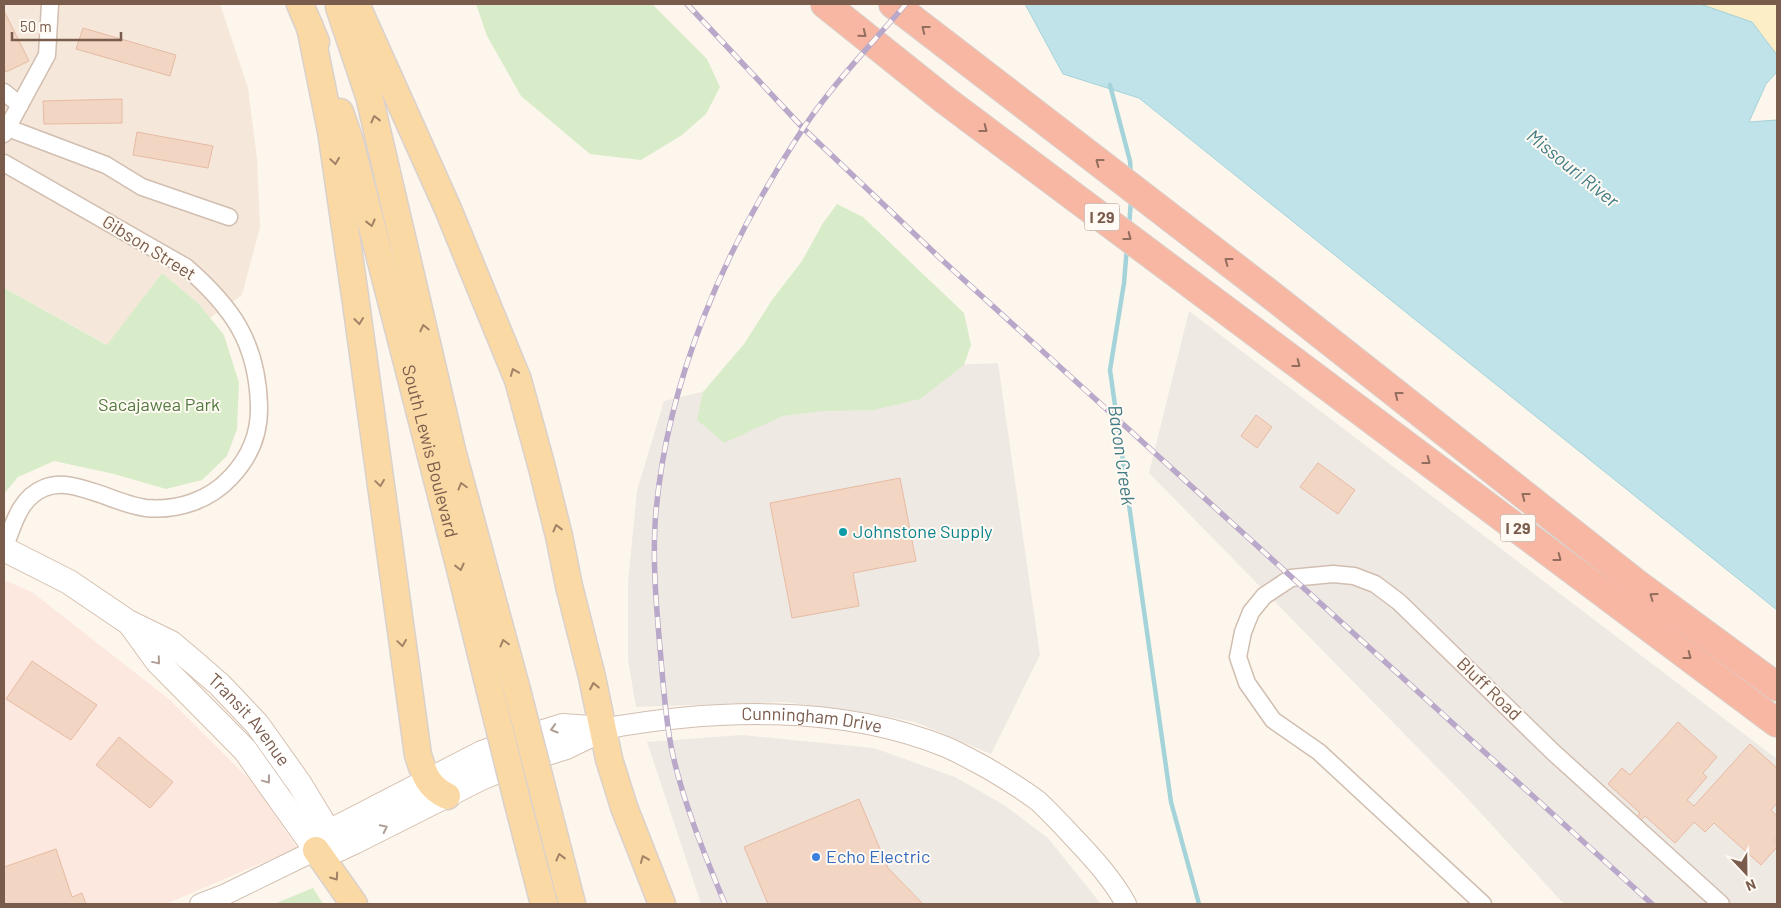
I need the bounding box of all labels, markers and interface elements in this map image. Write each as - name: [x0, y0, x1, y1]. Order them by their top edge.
- scale bar: [12, 10, 121, 42]
- text: 50 m: [20, 17, 52, 35]
- one-way arrow: [922, 26, 931, 34]
- one-way arrow: [858, 29, 867, 38]
- one-way arrow: [370, 115, 381, 124]
- one-way arrow: [978, 123, 988, 132]
- water label: Missouri River: [1523, 124, 1625, 212]
- one-way arrow: [329, 157, 340, 165]
- one-way arrow: [1096, 160, 1105, 168]
- road number: I 29: [1084, 203, 1120, 230]
- street label: Gibson Street: [99, 210, 200, 285]
- one-way arrow: [365, 219, 376, 228]
- one-way arrow: [1122, 231, 1132, 240]
- one-way arrow: [1224, 258, 1234, 267]
- one-way arrow: [353, 318, 364, 326]
- one-way arrow: [419, 324, 430, 333]
- one-way arrow: [1291, 358, 1301, 367]
- street label: South Lewis Boulevard: [398, 362, 463, 540]
- one-way arrow: [510, 368, 521, 377]
- one-way arrow: [1395, 392, 1404, 400]
- park label: Sacajawea Park: [98, 393, 220, 415]
- water label: Bacon Creek: [1104, 403, 1141, 507]
- one-way arrow: [1421, 455, 1431, 464]
- one-way arrow: [374, 479, 385, 487]
- one-way arrow: [457, 482, 468, 491]
- one-way arrow: [1522, 492, 1531, 501]
- road number: I 29: [1500, 514, 1536, 542]
- place label: Johnstone Supply: [853, 520, 993, 542]
- one-way arrow: [552, 524, 563, 533]
- marker: Johnstone Supply: [837, 526, 849, 538]
- one-way arrow: [1552, 552, 1562, 561]
- one-way arrow: [454, 563, 465, 572]
- one-way arrow: [1649, 593, 1659, 602]
- one-way arrow: [397, 639, 407, 648]
- one-way arrow: [499, 639, 510, 648]
- one-way arrow: [1682, 650, 1691, 658]
- street label: Bluff Road: [1453, 652, 1527, 724]
- one-way arrow: [151, 655, 160, 664]
- street label: Transit Avenue: [204, 668, 295, 770]
- one-way arrow: [589, 682, 600, 691]
- street label: Cunningham Drive: [741, 702, 884, 737]
- one-way arrow: [551, 723, 559, 733]
- one-way arrow: [261, 774, 270, 784]
- one-way arrow: [379, 824, 388, 834]
- place label: Echo Electric: [826, 845, 930, 867]
- north arrow: [1721, 848, 1771, 898]
- marker: Echo Electric: [810, 851, 822, 863]
- one-way arrow: [555, 853, 566, 862]
- one-way arrow: [640, 855, 650, 864]
- one-way arrow: [329, 871, 338, 881]
- text: N: [1744, 876, 1759, 895]

